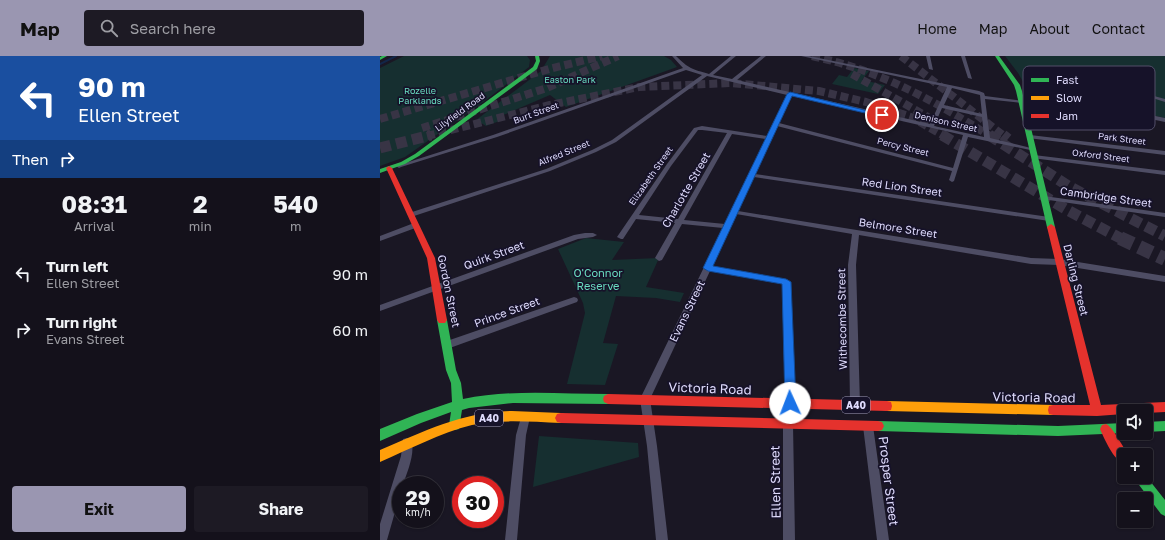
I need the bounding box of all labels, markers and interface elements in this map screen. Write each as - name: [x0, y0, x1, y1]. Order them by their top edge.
- search box: [84, 10, 364, 46]
- text: Map: [20, 17, 60, 40]
- icon: search: [98, 17, 120, 39]
- text: Search here: [130, 19, 216, 37]
- text: Home: [917, 20, 957, 37]
- text: Map: [979, 20, 1007, 37]
- text: About: [1029, 20, 1070, 37]
- text: Contact: [1092, 20, 1145, 37]
- legend: [1023, 66, 1155, 130]
- text: 90 m: [78, 70, 145, 103]
- icon: left: [12, 72, 64, 124]
- text: Fast: [1056, 73, 1079, 86]
- park label: Easton Park: [544, 74, 596, 85]
- park label: Rozelle Parklands: [398, 85, 442, 106]
- street label: Lilyfield Road: [433, 90, 487, 133]
- text: Slow: [1056, 91, 1082, 104]
- pin: [865, 98, 899, 132]
- street label: Burt Street: [512, 99, 560, 126]
- text: Ellen Street: [78, 104, 180, 126]
- icon: arrive: [871, 104, 893, 126]
- street label: Denison Street: [914, 109, 979, 134]
- text: Jam: [1056, 109, 1078, 122]
- street label: Park Street: [1097, 130, 1147, 147]
- street label: Percy Street: [876, 135, 931, 158]
- street label: Alfred Street: [536, 137, 592, 168]
- street label: Elizabeth Street: [626, 144, 675, 207]
- street label: Oxford Street: [1072, 147, 1131, 165]
- icon: right: [56, 148, 78, 170]
- text: Then: [12, 150, 48, 168]
- street label: Charlotte Street: [659, 150, 712, 230]
- street label: Red Lion Street: [861, 174, 943, 199]
- street label: Cambridge Street: [1059, 184, 1153, 209]
- text: 08:31: [62, 189, 127, 218]
- text: 2: [193, 189, 208, 218]
- text: 540: [273, 189, 318, 218]
- street label: Belmore Street: [858, 215, 938, 240]
- text: Arrival: [74, 218, 115, 234]
- text: min: [189, 218, 212, 234]
- text: m: [290, 218, 302, 234]
- street label: Quirk Street: [462, 238, 526, 272]
- street label: Darling Street: [1061, 243, 1092, 317]
- street label: Gordon Street: [435, 253, 464, 328]
- text: Turn left: [46, 257, 108, 275]
- icon: left: [12, 263, 34, 285]
- text: 90 m: [333, 265, 368, 283]
- park label: O'Connor Reserve: [573, 266, 623, 292]
- street label: Withecombe Street: [834, 268, 849, 370]
- text: Ellen Street: [46, 275, 119, 291]
- street label: Evans Street: [666, 278, 707, 344]
- street label: Prince Street: [472, 294, 541, 329]
- text: Turn right: [46, 313, 117, 331]
- icon: right: [12, 319, 34, 341]
- text: 60 m: [333, 321, 368, 339]
- text: Evans Street: [46, 331, 125, 347]
- street label: Victoria Road: [668, 379, 752, 397]
- position arrow: [769, 382, 811, 424]
- street label: Victoria Road: [992, 388, 1076, 406]
- road number: A40: [842, 397, 870, 413]
- map controls: [1117, 404, 1153, 528]
- button: sound: [1117, 404, 1153, 440]
- road number: A40: [475, 410, 503, 426]
- street label: Prosper Street: [876, 435, 902, 527]
- street label: Ellen Street: [766, 445, 784, 519]
- button: +: [1117, 448, 1153, 484]
- speed limit sign: 30: [452, 476, 504, 528]
- text: 29: [406, 485, 430, 509]
- button: Exit: [12, 486, 186, 532]
- button: Share: [194, 486, 368, 532]
- button: −: [1117, 492, 1153, 528]
- text: km/h: [405, 506, 431, 518]

